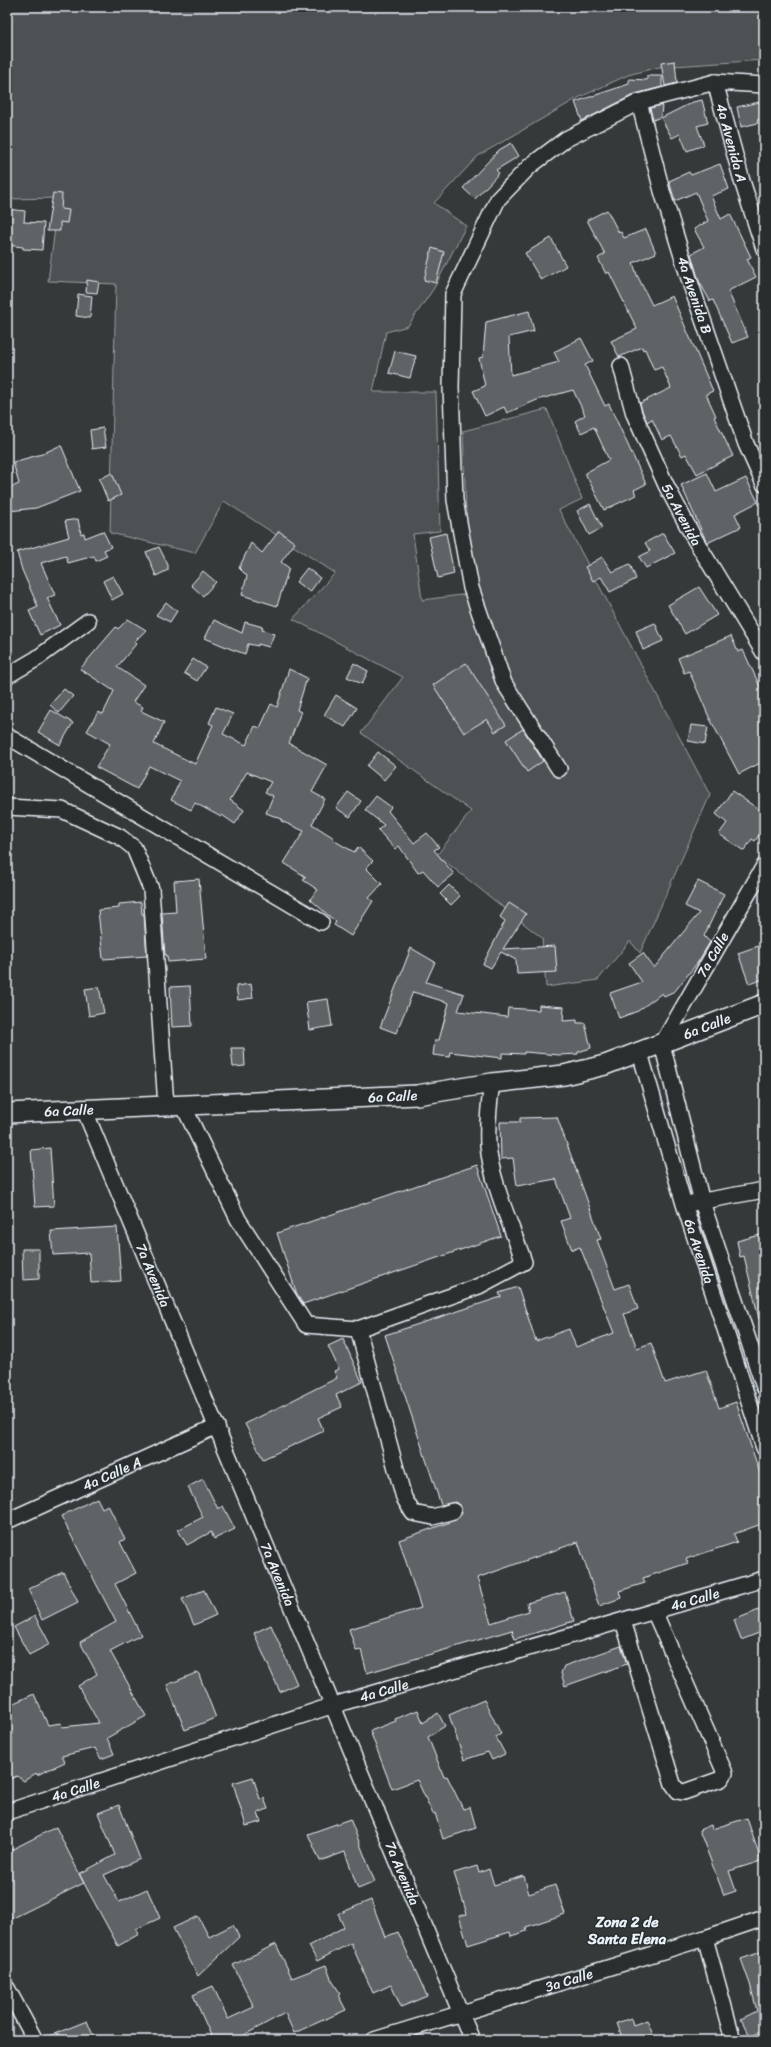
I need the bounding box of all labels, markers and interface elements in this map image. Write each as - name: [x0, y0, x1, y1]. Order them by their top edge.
- street label: 4a Avenida A: [709, 100, 754, 185]
- street label: 4a Avenida B: [670, 253, 720, 337]
- street label: 5a Avenida: [655, 479, 709, 551]
- street label: 7a Calle: [690, 927, 736, 983]
- street label: 6a Calle: [679, 1005, 734, 1046]
- street label: 6a Calle: [368, 1082, 418, 1110]
- street label: 6a Calle: [44, 1097, 94, 1124]
- street label: 6a Avenida: [677, 1215, 722, 1287]
- street label: 7a Avenida: [129, 1239, 178, 1311]
- street label: 4a Calle A: [78, 1449, 146, 1498]
- street label: 7a Avenida: [253, 1538, 302, 1610]
- street label: 4a Calle: [667, 1580, 722, 1618]
- street label: 4a Calle: [356, 1671, 412, 1709]
- street label: 4a Calle: [48, 1770, 103, 1809]
- street label: 7a Avenida: [378, 1837, 427, 1909]
- district label: Zona 2 de Santa Elena: [587, 1909, 667, 1952]
- street label: 3a Calle: [542, 1961, 596, 1999]

